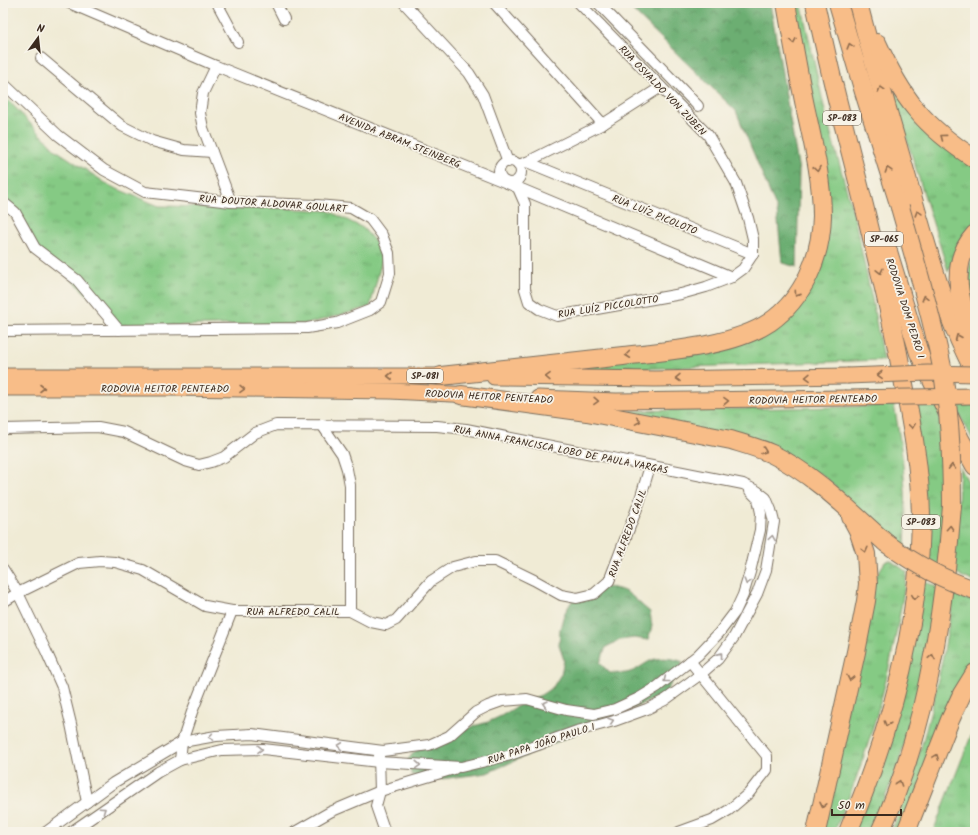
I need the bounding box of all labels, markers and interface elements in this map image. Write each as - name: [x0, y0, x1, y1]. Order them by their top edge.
- north arrow: [18, 18, 58, 58]
- text: N: [35, 20, 46, 39]
- one-way arrow: [788, 38, 797, 44]
- street label: RUA OSVALDO VON ZUBEN: [615, 42, 710, 140]
- one-way arrow: [846, 43, 855, 50]
- one-way arrow: [877, 86, 886, 93]
- street label: AVENIDA ABRAM STEINBERG: [336, 109, 463, 173]
- road number: SP-083: [823, 111, 861, 125]
- one-way arrow: [941, 134, 948, 141]
- one-way arrow: [812, 166, 821, 172]
- one-way arrow: [884, 167, 893, 174]
- street label: RUA DOUTOR ALDOVAR GOULART: [198, 191, 349, 217]
- street label: RUA LUÍZ PICOLOTO: [610, 191, 700, 239]
- one-way arrow: [914, 210, 923, 217]
- road number: SP-065: [865, 232, 903, 246]
- street label: RODOVIA DOM PEDRO I: [881, 256, 929, 360]
- one-way arrow: [876, 268, 884, 274]
- one-way arrow: [795, 289, 802, 296]
- street label: RUA LUÍZ PICCOLOTTO: [557, 291, 660, 323]
- one-way arrow: [921, 295, 930, 302]
- one-way arrow: [955, 334, 963, 341]
- one-way arrow: [625, 350, 631, 359]
- road number: SP-081: [407, 369, 443, 383]
- one-way arrow: [877, 371, 883, 379]
- one-way arrow: [387, 372, 393, 380]
- one-way arrow: [545, 373, 551, 381]
- one-way arrow: [805, 373, 811, 381]
- one-way arrow: [675, 374, 681, 382]
- street label: RODOVIA HEITOR PENTEADO: [101, 381, 229, 397]
- one-way arrow: [39, 384, 45, 392]
- one-way arrow: [239, 385, 245, 393]
- street label: RODOVIA HEITOR PENTEADO: [425, 386, 553, 408]
- street label: RODOVIA HEITOR PENTEADO: [749, 391, 877, 409]
- one-way arrow: [593, 396, 599, 405]
- one-way arrow: [723, 397, 729, 405]
- one-way arrow: [635, 416, 641, 425]
- street label: RUA ANNA FRANCISCA LOBO DE PAULA VARGAS: [452, 421, 670, 479]
- one-way arrow: [907, 423, 916, 429]
- one-way arrow: [761, 446, 768, 455]
- one-way arrow: [948, 464, 956, 470]
- street label: RUA ALFREDO CALIL: [605, 487, 651, 580]
- road number: SP-083: [902, 515, 940, 529]
- one-way arrow: [946, 525, 955, 531]
- one-way arrow: [767, 534, 776, 541]
- one-way arrow: [860, 546, 869, 553]
- one-way arrow: [743, 578, 752, 585]
- one-way arrow: [910, 594, 919, 600]
- street label: RUA ALFREDO CALIL: [246, 604, 340, 620]
- one-way arrow: [716, 652, 723, 659]
- one-way arrow: [927, 654, 936, 660]
- one-way arrow: [846, 675, 854, 681]
- one-way arrow: [664, 676, 671, 683]
- one-way arrow: [542, 701, 549, 709]
- one-way arrow: [607, 717, 614, 726]
- street label: RUA PAPA JOÃO PAULO I: [485, 719, 597, 769]
- one-way arrow: [883, 720, 892, 727]
- one-way arrow: [208, 732, 214, 741]
- one-way arrow: [337, 741, 343, 750]
- one-way arrow: [257, 745, 263, 753]
- one-way arrow: [931, 753, 939, 760]
- one-way arrow: [415, 760, 421, 769]
- one-way arrow: [894, 779, 903, 786]
- scale bar: [832, 791, 901, 817]
- text: 50 m: [838, 796, 865, 815]
- one-way arrow: [819, 802, 827, 808]
- one-way arrow: [99, 807, 106, 815]

